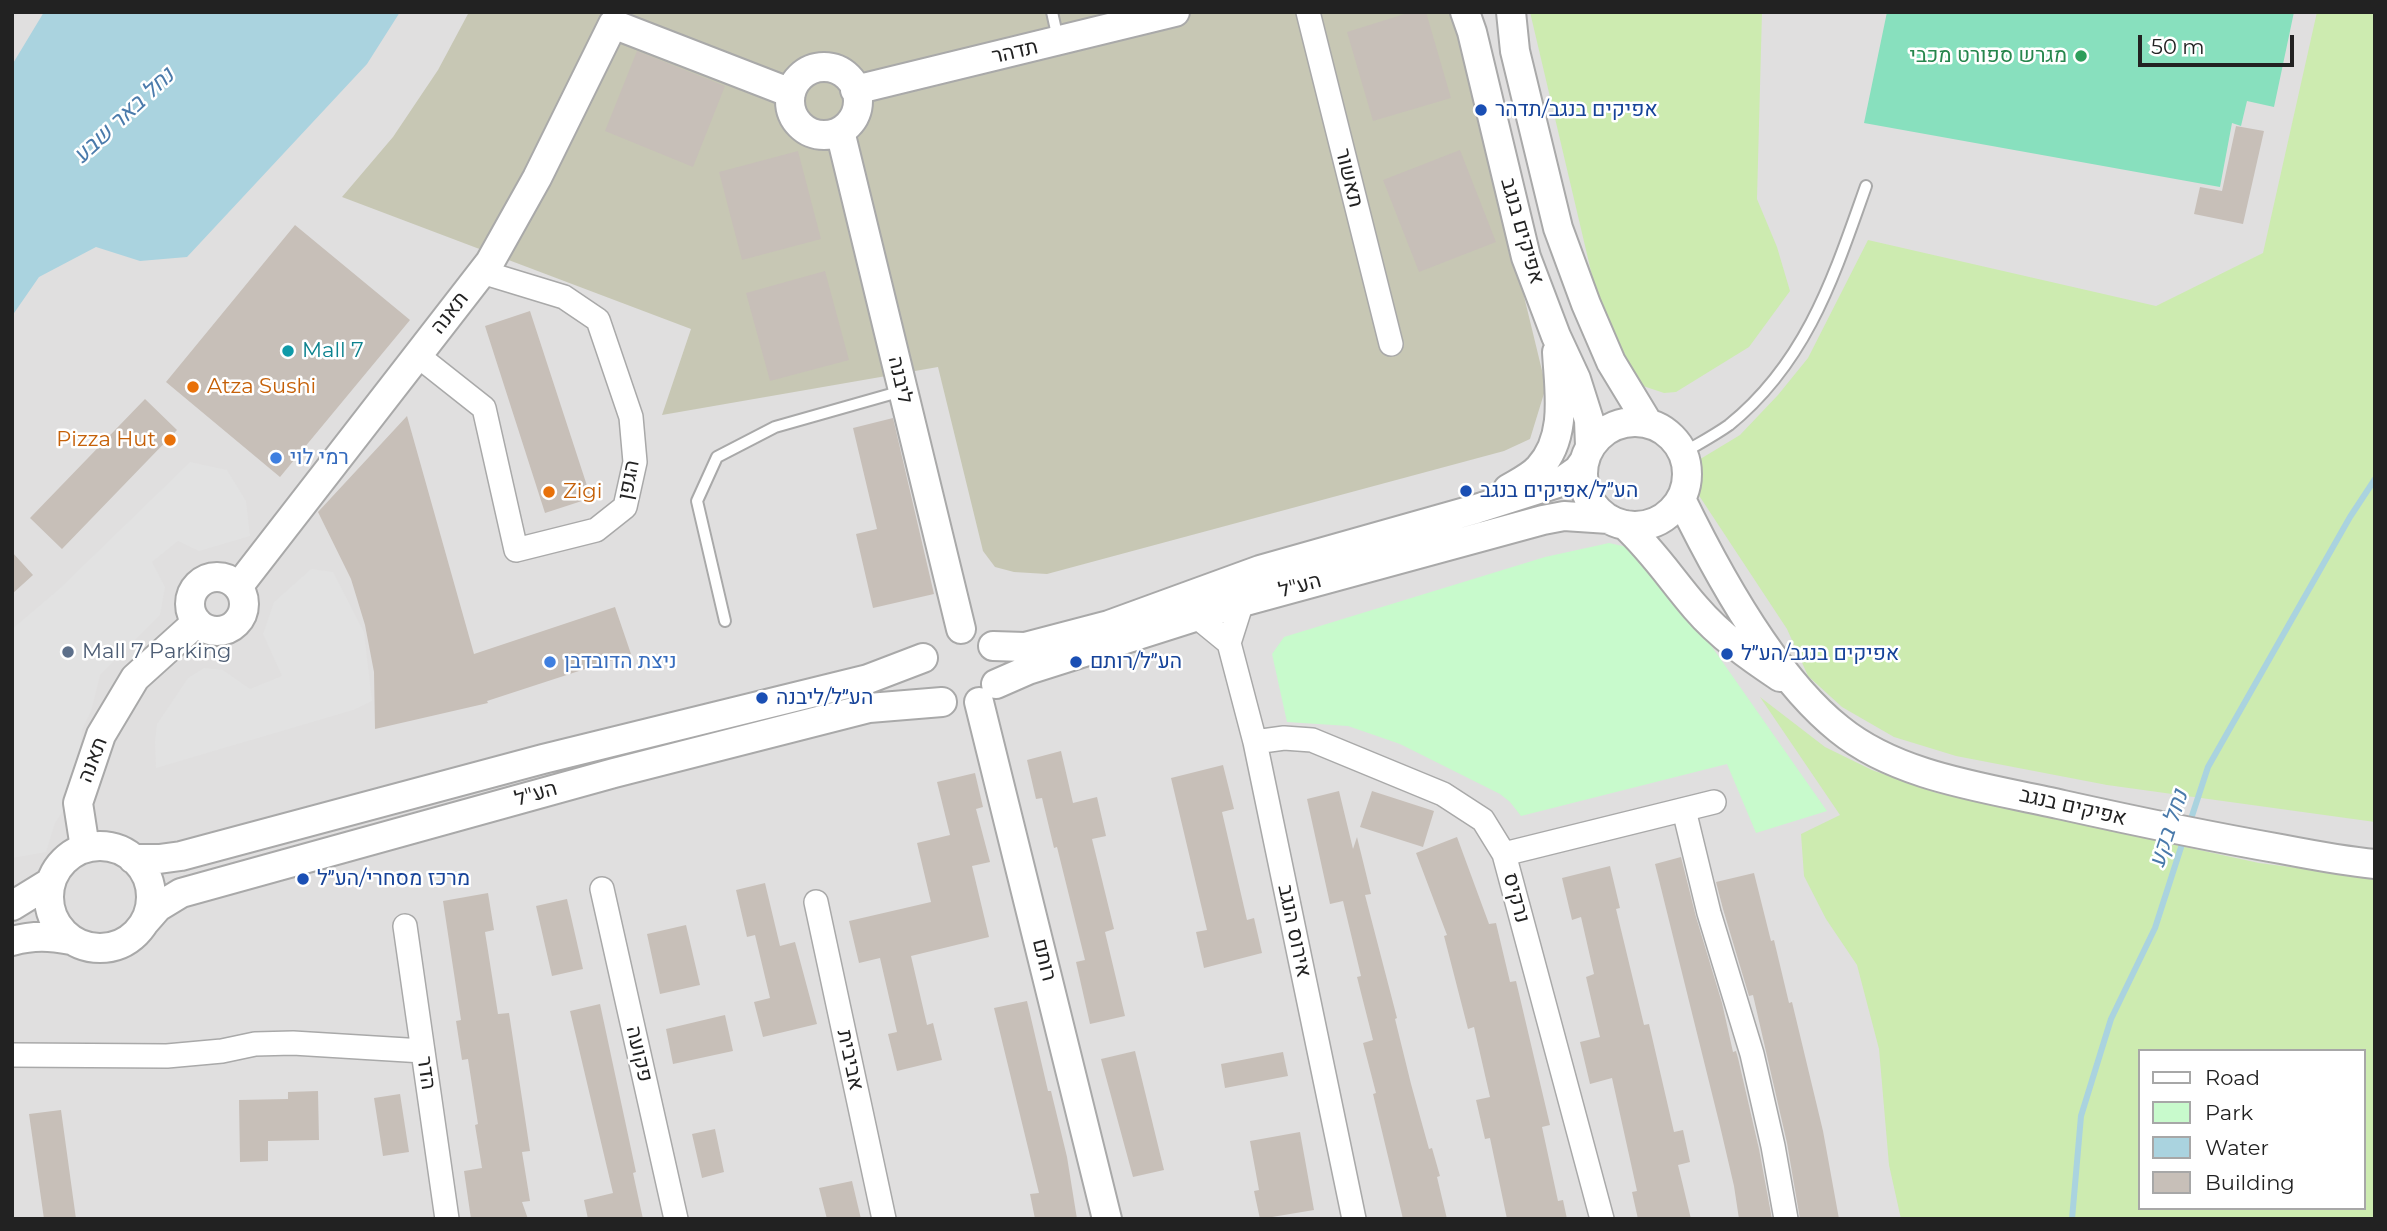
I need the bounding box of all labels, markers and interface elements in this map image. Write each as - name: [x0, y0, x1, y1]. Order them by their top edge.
- scale bar: [2142, 21, 2298, 65]
- street label: תדהר: [989, 34, 1041, 70]
- text: 50 m: [2151, 34, 2205, 59]
- place label: מגרש ספורט מכבי: [1910, 43, 2067, 69]
- marker: מגרש ספורט מכבי: [2073, 48, 2089, 64]
- water label: נחל באר שבע: [68, 62, 180, 170]
- place label: אפיקים בנגב/תדהר: [1495, 97, 1658, 123]
- marker: אפיקים בנגב/תדהר: [1473, 102, 1489, 118]
- street label: תאשור: [1330, 146, 1368, 210]
- street label: אפיקים בנגב: [1495, 175, 1549, 287]
- street label: תאנה: [426, 287, 474, 339]
- place label: Mall 7: [302, 338, 364, 364]
- marker: Mall 7: [280, 343, 296, 359]
- street label: ליבנה: [882, 354, 918, 406]
- place label: Atza Sushi: [207, 374, 316, 400]
- marker: Atza Sushi: [185, 379, 201, 395]
- place label: Pizza Hut: [56, 427, 156, 453]
- marker: Pizza Hut: [162, 432, 178, 448]
- place label: רמי לוי: [290, 445, 349, 471]
- marker: רמי לוי: [268, 450, 284, 466]
- street label: הגפן: [613, 458, 645, 502]
- place label: הע״ל/אפיקים בנגב: [1480, 478, 1638, 504]
- place label: Zigi: [563, 479, 602, 505]
- marker: הע״ל/אפיקים בנגב: [1458, 483, 1474, 499]
- marker: Zigi: [541, 484, 557, 500]
- street label: הע"ל: [1276, 568, 1324, 604]
- place label: Mall 7 Parking: [82, 639, 231, 665]
- place label: אפיקים בנגב/הע״ל: [1741, 641, 1899, 667]
- marker: Mall 7 Parking: [60, 644, 76, 660]
- marker: אפיקים בנגב/הע״ל: [1719, 646, 1735, 662]
- place label: ניצת הדובדבן: [564, 649, 677, 675]
- place label: הע״ל/רותם: [1090, 649, 1182, 675]
- marker: ניצת הדובדבן: [542, 654, 558, 670]
- marker: הע״ל/רותם: [1068, 654, 1084, 670]
- place label: הע״ל/ליבנה: [776, 685, 873, 711]
- marker: הע״ל/ליבנה: [754, 690, 770, 706]
- street label: תאנה: [73, 734, 113, 786]
- street label: הע"ל: [512, 776, 560, 812]
- street label: אפיקים בנגב: [2017, 782, 2129, 832]
- water label: נחל בקע: [2144, 787, 2194, 871]
- place label: מרכז מסחרי/הע״ל: [317, 866, 470, 892]
- street label: נרקיס: [1497, 870, 1535, 926]
- marker: מרכז מסחרי/הע״ל: [295, 871, 311, 887]
- street label: אירוס הנגב: [1272, 882, 1316, 980]
- street label: רותם: [1027, 936, 1061, 984]
- street label: פקועה: [620, 1023, 658, 1085]
- street label: אביבית: [831, 1027, 869, 1093]
- legend: [2138, 1049, 2366, 1210]
- street label: הדר: [411, 1055, 441, 1091]
- text: Road: [2205, 1065, 2260, 1090]
- text: Park: [2205, 1100, 2253, 1125]
- text: Water: [2205, 1135, 2269, 1160]
- text: Building: [2205, 1170, 2295, 1195]

